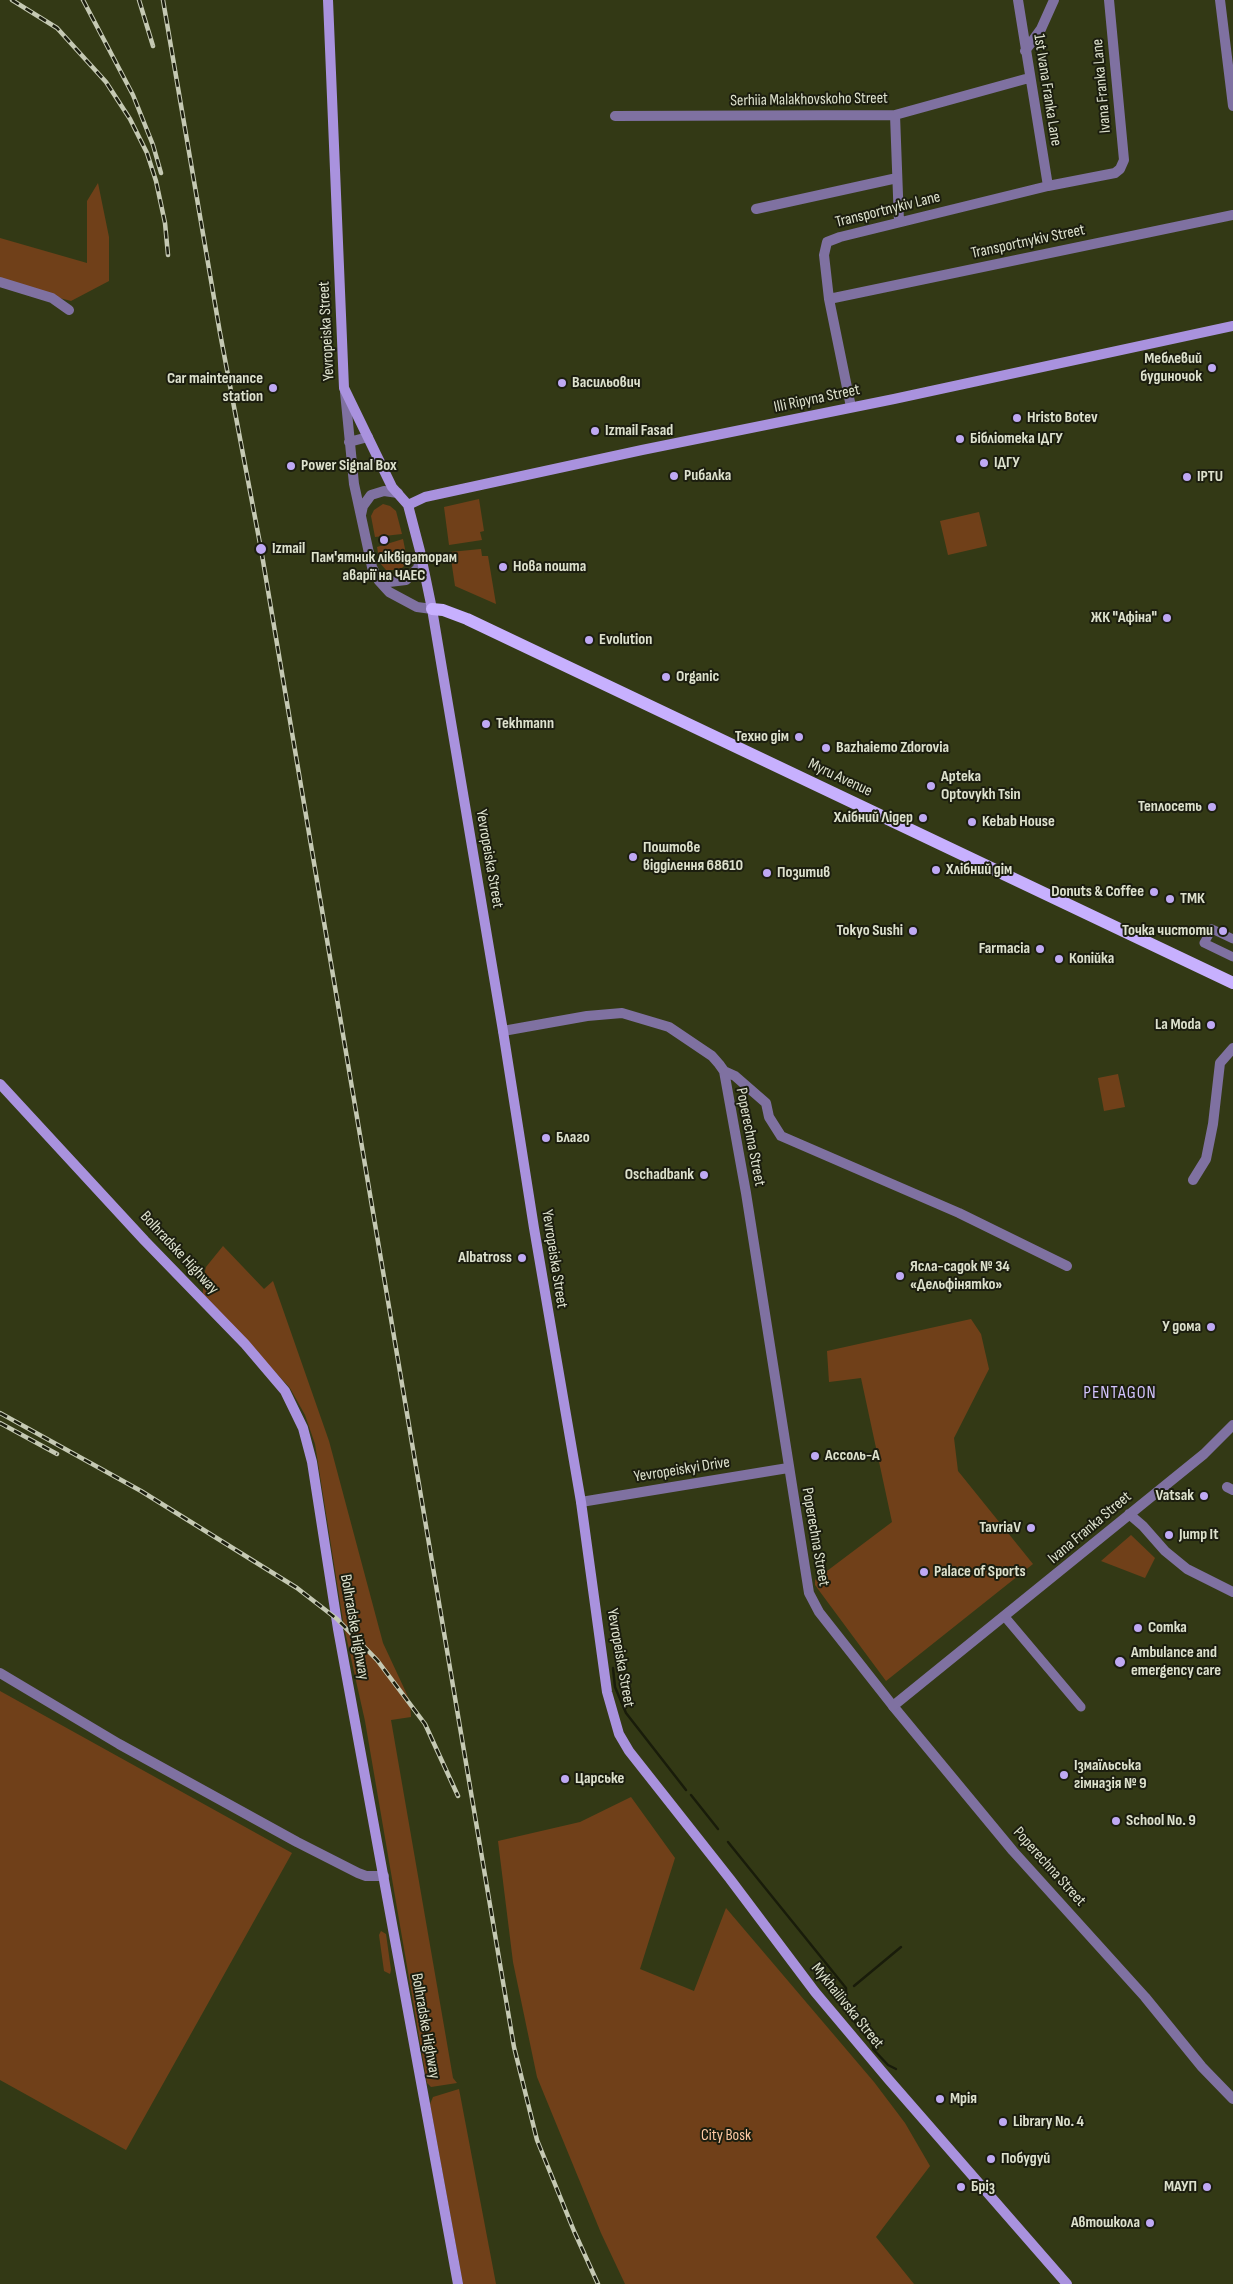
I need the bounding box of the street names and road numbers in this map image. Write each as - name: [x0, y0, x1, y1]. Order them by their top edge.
- street label: 1st Ivana Franka Lane: [1029, 33, 1065, 147]
- street label: Ivana Franka Lane: [1088, 38, 1116, 134]
- street label: Serhiia Malakhovskoho Street: [730, 89, 888, 111]
- street label: Transportnykiv Lane: [834, 188, 942, 232]
- street label: Transportnykiv Street: [969, 221, 1087, 263]
- street label: Yevropeiska Street: [315, 281, 339, 381]
- street label: Illi Ripyna Street: [772, 381, 862, 417]
- street label: Myru Avenue: [805, 755, 875, 801]
- street label: Yevropeiska Street: [471, 808, 507, 910]
- street label: Poperechna Street: [731, 1086, 769, 1188]
- street label: Bolhradske Highway: [136, 1207, 222, 1299]
- street label: Yevropeiska Street: [537, 1208, 571, 1310]
- street label: Yevropeiskyi Drive: [633, 1453, 731, 1487]
- street label: Poperechna Street: [797, 1486, 833, 1588]
- street label: Ivana Franka Street: [1044, 1488, 1136, 1568]
- street label: Bolhradske Highway: [335, 1573, 373, 1681]
- street label: Yevropeiska Street: [602, 1607, 638, 1709]
- street label: Poperechna Street: [1008, 1824, 1090, 1910]
- street label: Mykhailivska Street: [807, 1959, 887, 2053]
- street label: Bolhradske Highway: [406, 1972, 444, 2080]

